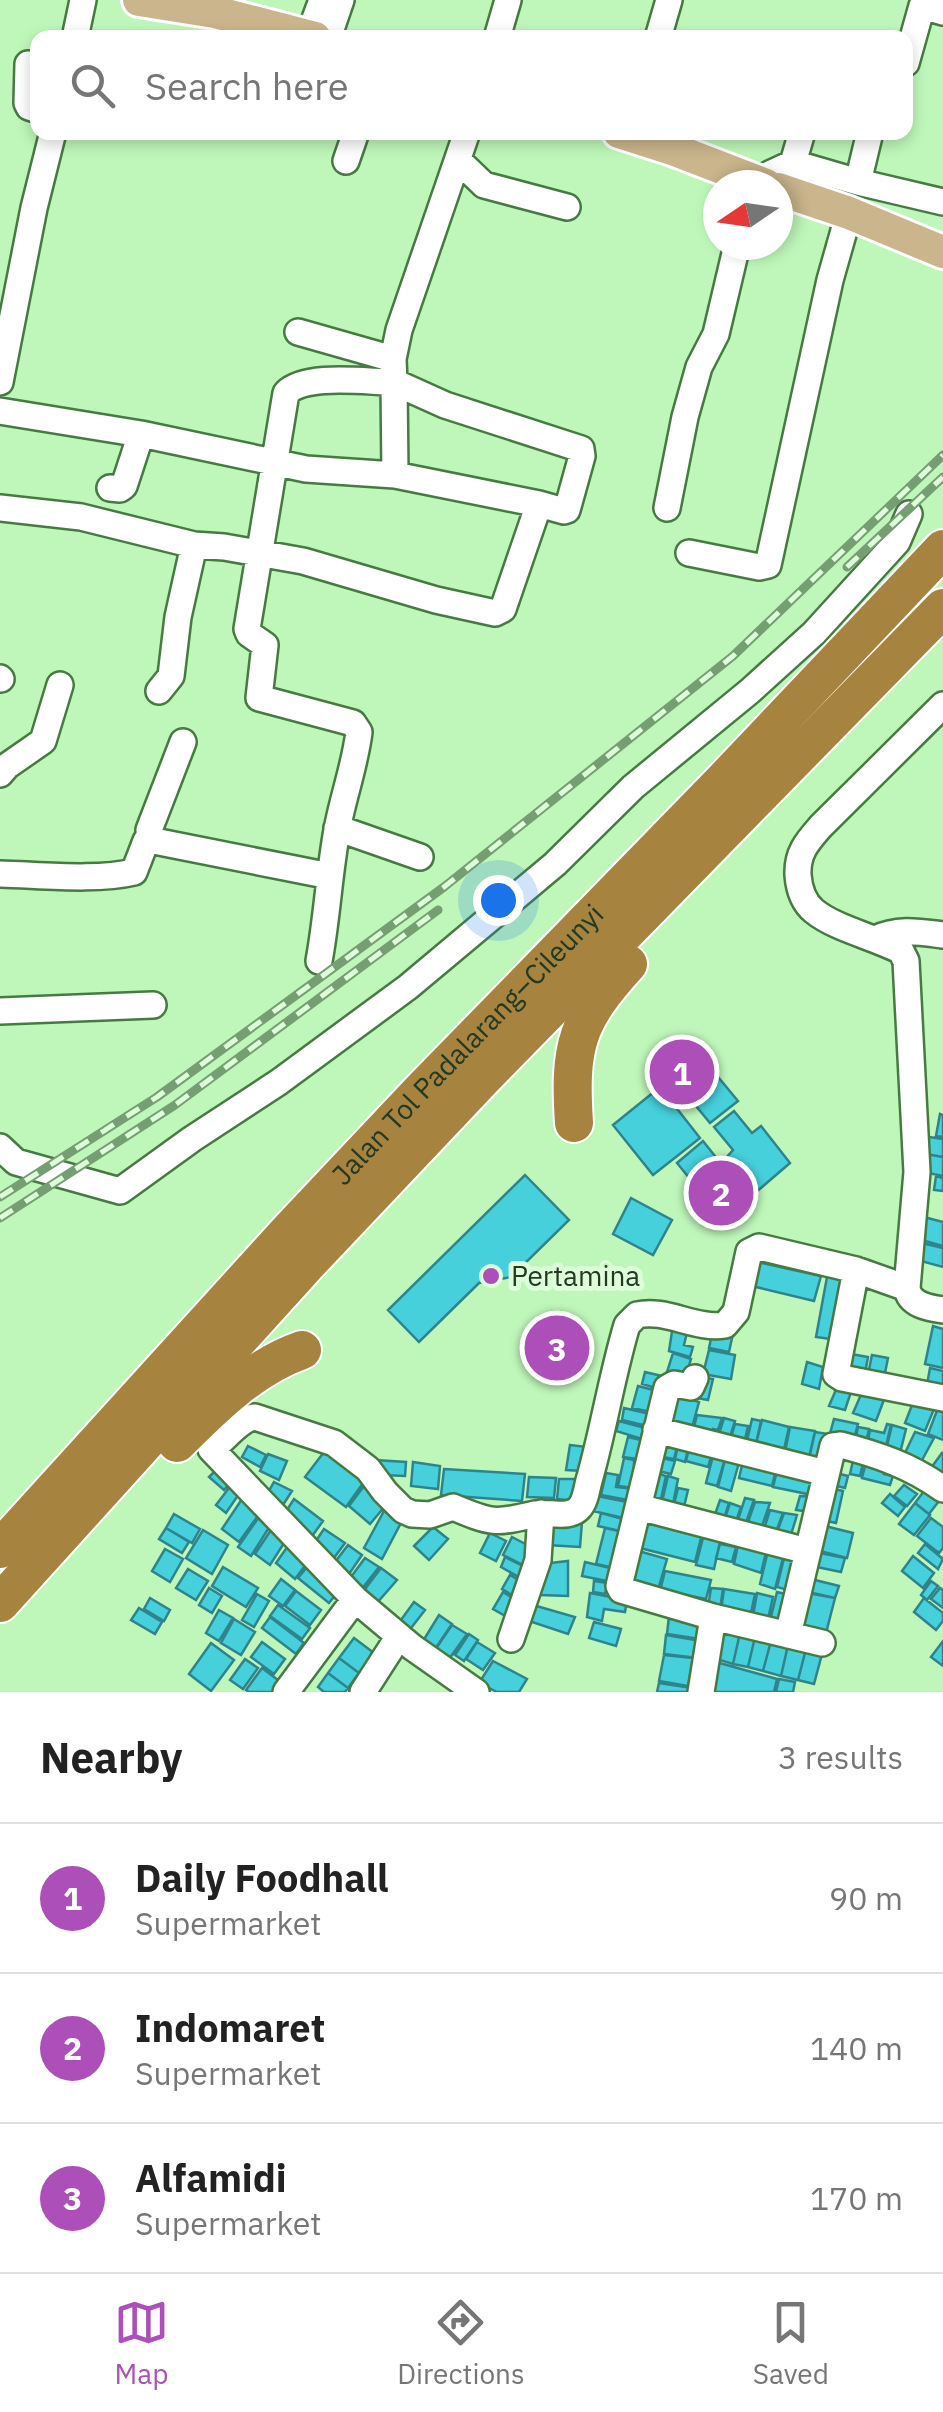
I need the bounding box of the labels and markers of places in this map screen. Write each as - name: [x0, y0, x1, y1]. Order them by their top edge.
- pin: 1: [650, 1034, 714, 1110]
- pin: 2: [688, 1156, 754, 1230]
- place label: Pertamina: [511, 1257, 640, 1294]
- marker: Pertamina: [480, 1265, 502, 1287]
- pin: 3: [524, 1310, 590, 1386]

